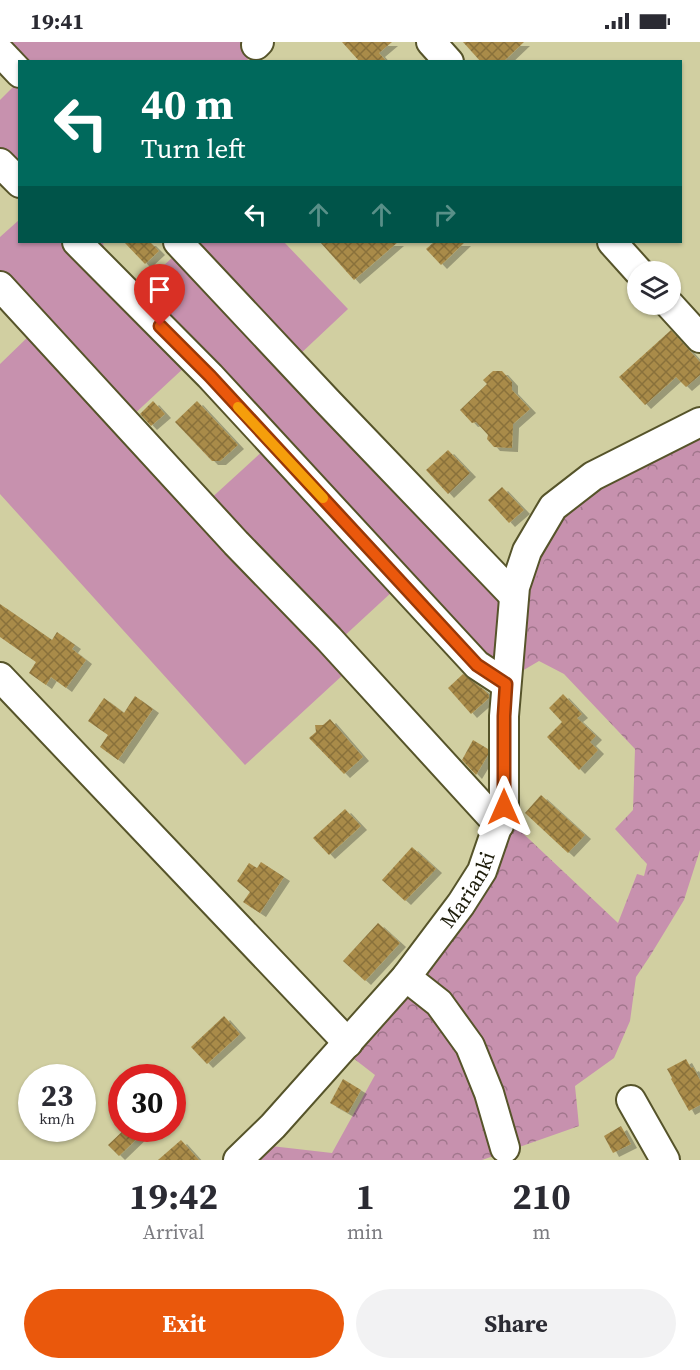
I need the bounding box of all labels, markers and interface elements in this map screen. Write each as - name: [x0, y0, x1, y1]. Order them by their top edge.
- text: 19:41: [30, 6, 84, 36]
- text: 40 m: [141, 75, 234, 133]
- icon: left: [42, 84, 120, 162]
- text: Turn left: [141, 130, 245, 167]
- icon: left: [239, 198, 272, 231]
- icon: ahead: [302, 198, 335, 231]
- icon: ahead: [365, 198, 398, 231]
- icon: right: [428, 198, 461, 231]
- map controls: [627, 261, 681, 315]
- button: layers: [627, 261, 681, 315]
- pin: [134, 264, 185, 326]
- icon: arrive: [143, 273, 176, 306]
- position arrow: [472, 775, 536, 839]
- street label: Marianki: [433, 848, 502, 934]
- speed limit sign: 30: [108, 1064, 186, 1142]
- text: 23: [41, 1075, 73, 1116]
- text: km/h: [39, 1108, 75, 1129]
- text: 19:42: [129, 1172, 218, 1221]
- text: 1: [355, 1172, 375, 1221]
- text: 210: [512, 1172, 571, 1221]
- text: Arrival: [143, 1218, 204, 1246]
- text: min: [347, 1218, 383, 1246]
- text: m: [533, 1218, 551, 1246]
- button: Exit: [24, 1289, 344, 1358]
- button: Share: [356, 1289, 676, 1358]

